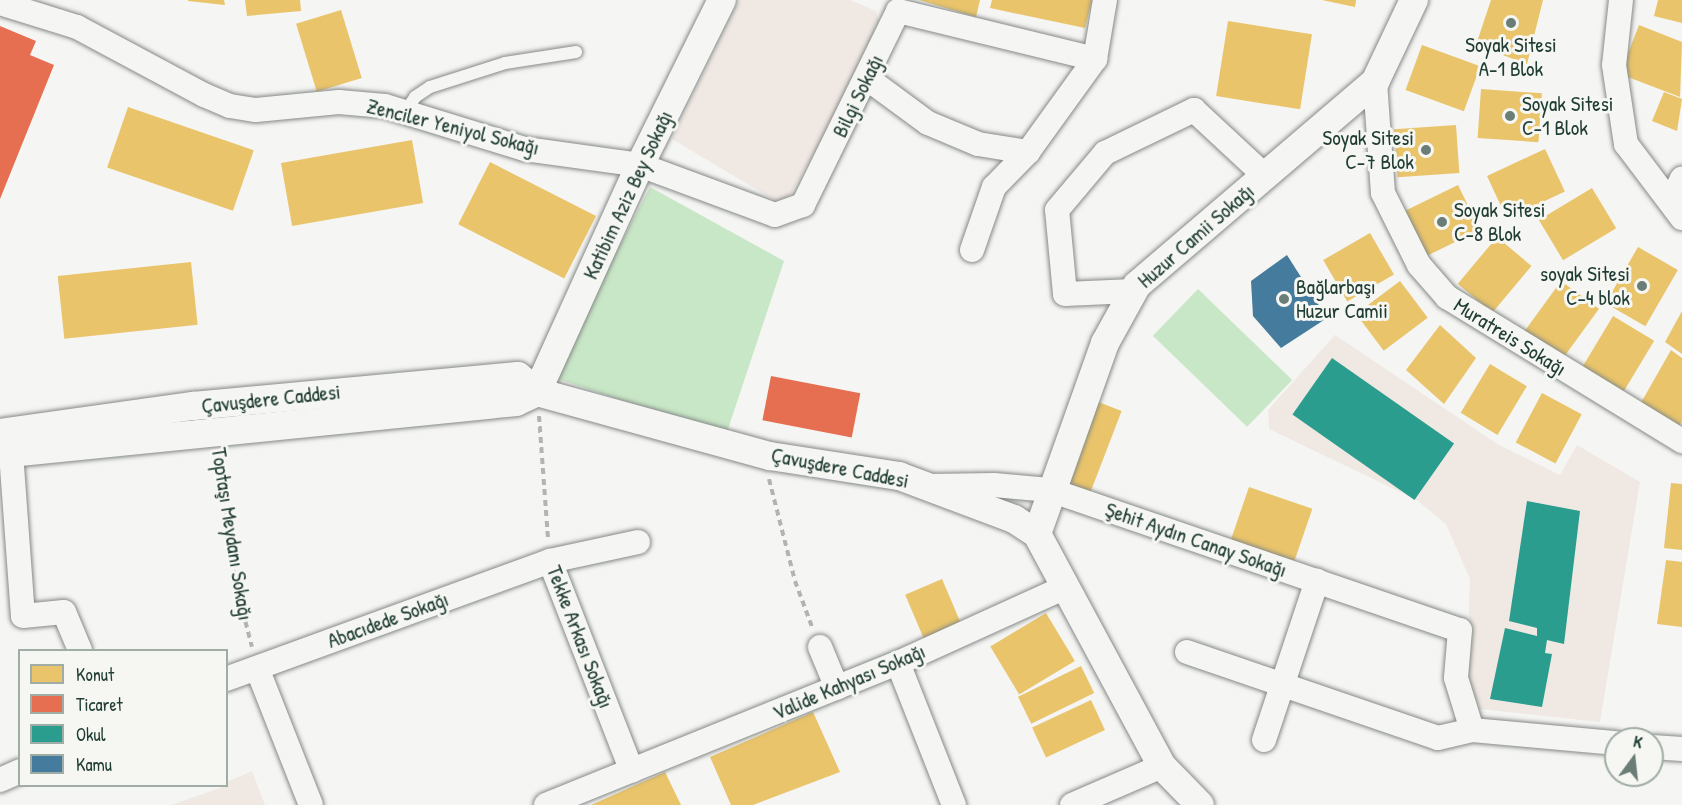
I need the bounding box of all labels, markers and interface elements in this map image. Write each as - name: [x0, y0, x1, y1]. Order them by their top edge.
- marker: Soyak Sitesi A-1 Blok: [1504, 16, 1518, 30]
- place label: Soyak Sitesi A-1 Blok: [1465, 32, 1557, 82]
- street label: Bilgi Sokağı: [827, 51, 889, 141]
- place label: Soyak Sitesi C-1 Blok: [1522, 91, 1613, 141]
- street label: Zenciler Yeniyol Sokağı: [364, 93, 542, 161]
- street label: Katibim Aziz Bey Sokağı: [578, 107, 678, 283]
- marker: Soyak Sitesi C-1 Blok: [1503, 109, 1517, 123]
- place label: Soyak Sitesi C-7 Blok: [1323, 125, 1414, 175]
- marker: Soyak Sitesi C-7 Blok: [1419, 143, 1433, 157]
- street label: Huzur Camii Sokağı: [1133, 179, 1259, 293]
- place label: Soyak Sitesi C-8 Blok: [1454, 197, 1545, 247]
- marker: Soyak Sitesi C-8 Blok: [1435, 215, 1449, 229]
- place label: soyak Sitesi C-4 blok: [1540, 261, 1630, 311]
- place label: Bağlarbaşı Huzur Camii: [1296, 274, 1388, 324]
- marker: soyak Sitesi C-4 blok: [1635, 279, 1649, 293]
- marker: Bağlarbaşı Huzur Camii: [1277, 292, 1291, 306]
- street label: Muratreis Sokağı: [1449, 293, 1571, 381]
- street label: Çavuşdere Caddesi: [200, 379, 342, 419]
- street label: Çavuşdere Caddesi: [769, 442, 911, 494]
- street label: Toptaşı Meydanı Sokağı: [206, 446, 258, 622]
- street label: Şehit Aydın Canay Sokağı: [1102, 497, 1290, 583]
- street label: Tekke Arkası Sokağı: [541, 562, 619, 712]
- street label: Abacıdede Sokağı: [324, 586, 452, 654]
- street label: Valide Kahyası Sokağı: [769, 638, 929, 726]
- legend: [18, 649, 228, 787]
- text: Konut: [76, 662, 114, 687]
- text: Ticaret: [76, 692, 123, 717]
- text: Okul: [76, 722, 105, 747]
- north arrow: [1604, 727, 1664, 787]
- text: K: [1631, 730, 1645, 753]
- text: Kamu: [76, 752, 112, 777]

